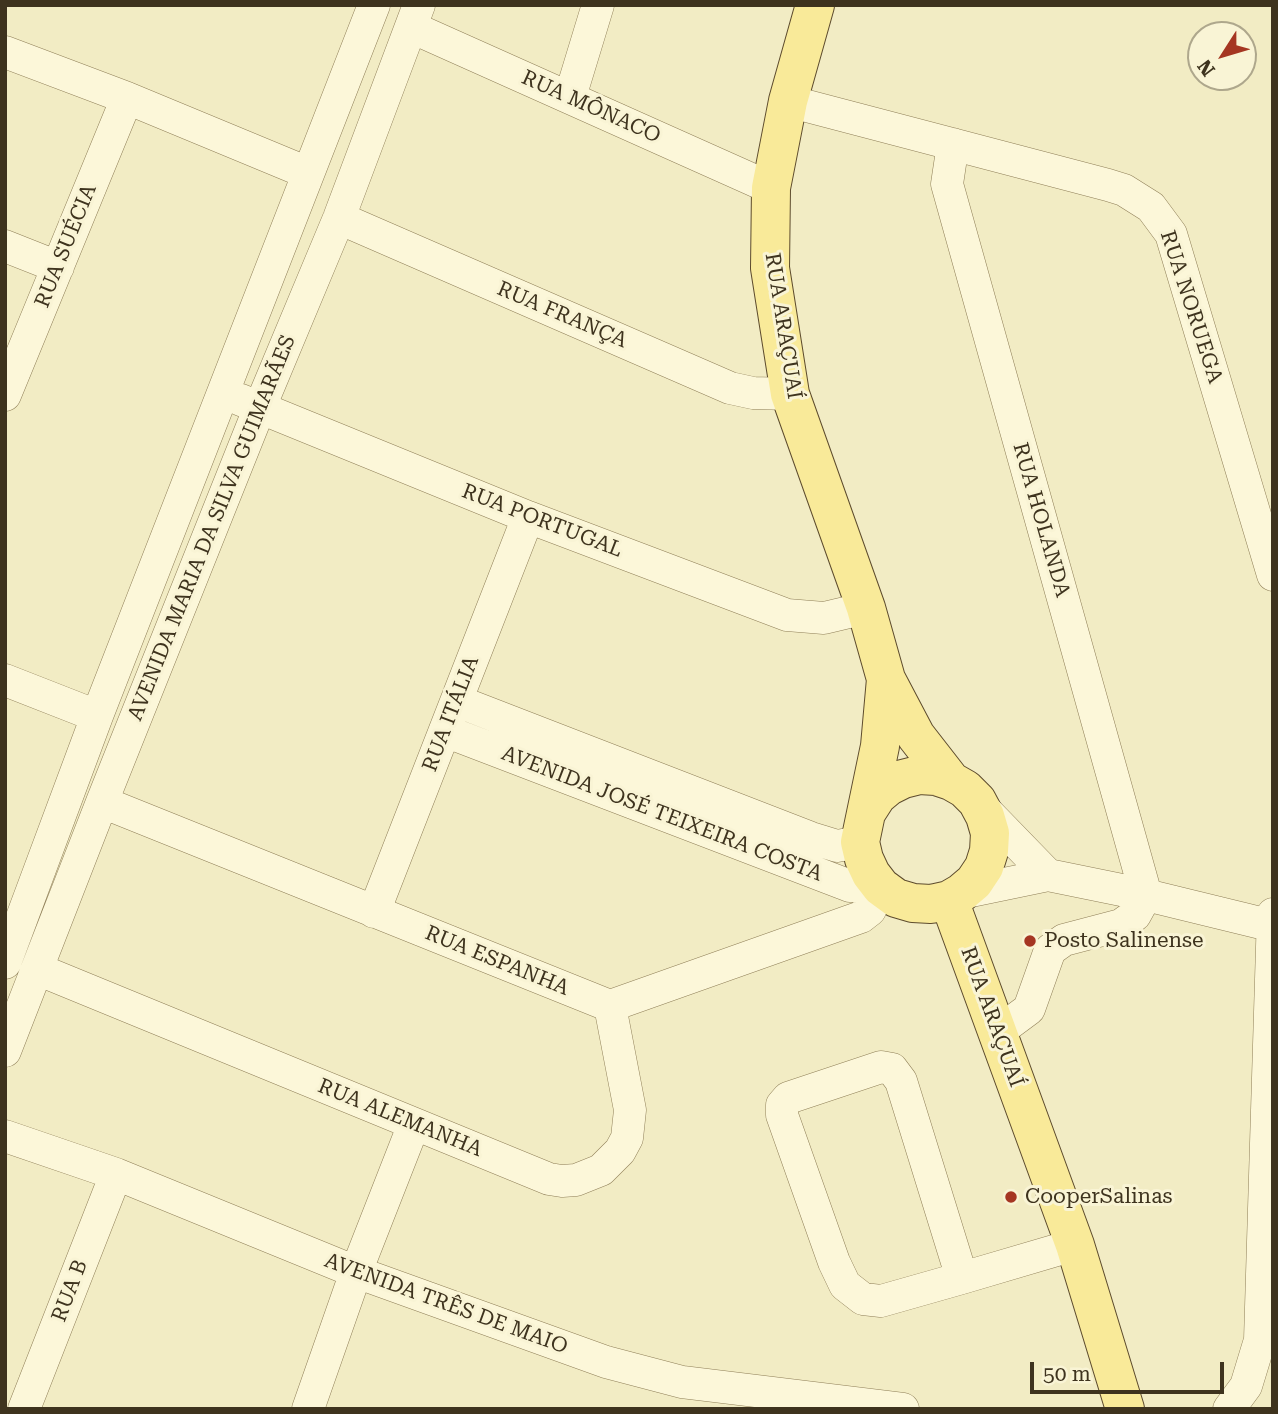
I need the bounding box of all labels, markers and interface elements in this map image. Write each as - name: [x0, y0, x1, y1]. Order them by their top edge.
- north arrow: [1187, 21, 1257, 91]
- text: N: [1193, 55, 1220, 81]
- street label: RUA MÔNACO: [518, 65, 664, 149]
- street label: RUA SUÉCIA: [30, 181, 102, 311]
- street label: RUA NORUEGA: [1154, 227, 1228, 387]
- street label: RUA ARAÇUAÍ: [759, 251, 807, 401]
- street label: RUA FRANÇA: [493, 276, 631, 354]
- street label: AVENIDA MARIA DA SILVA GUIMARÃES: [123, 332, 301, 724]
- street label: RUA HOLANDA: [1007, 440, 1075, 600]
- street label: RUA PORTUGAL: [458, 479, 626, 563]
- street label: RUA ITÁLIA: [417, 653, 485, 775]
- street label: AVENIDA JOSÉ TEIXEIRA COSTA: [498, 741, 826, 887]
- street label: RUA ESPANHA: [421, 921, 573, 1001]
- place label: Posto Salinense: [1044, 928, 1204, 954]
- marker: Posto Salinense: [1022, 933, 1038, 949]
- street label: RUA ARAÇUAÍ: [955, 943, 1029, 1091]
- street label: RUA ALEMANHA: [314, 1074, 486, 1162]
- place label: CooperSalinas: [1025, 1184, 1173, 1210]
- marker: CooperSalinas: [1003, 1189, 1019, 1205]
- street label: AVENIDA TRÊS DE MAIO: [321, 1248, 571, 1360]
- street label: RUA B: [47, 1256, 93, 1326]
- scale bar: [1033, 1348, 1227, 1392]
- text: 50 m: [1043, 1362, 1091, 1386]

